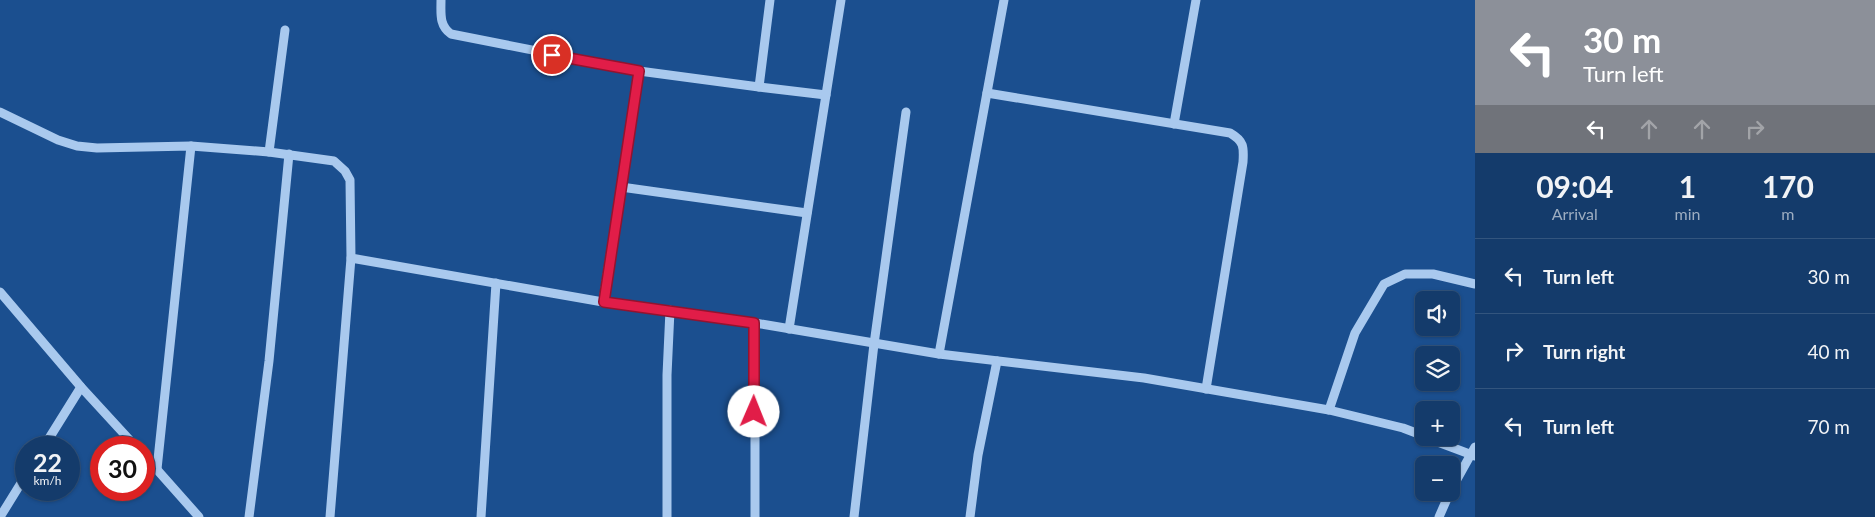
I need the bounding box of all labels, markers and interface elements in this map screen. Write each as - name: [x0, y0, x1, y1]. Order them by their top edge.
- text: 30 m: [1583, 18, 1661, 60]
- icon: left: [1500, 20, 1565, 85]
- pin: [531, 34, 573, 76]
- icon: arrive: [538, 41, 566, 69]
- text: Turn left: [1583, 60, 1664, 87]
- icon: left: [1582, 115, 1610, 143]
- icon: ahead: [1635, 115, 1663, 143]
- icon: ahead: [1688, 115, 1716, 143]
- icon: right: [1741, 115, 1769, 143]
- text: 09:04: [1536, 168, 1613, 204]
- text: 1: [1679, 168, 1696, 204]
- text: 170: [1762, 168, 1814, 204]
- text: Arrival: [1552, 204, 1598, 223]
- text: min: [1675, 204, 1701, 223]
- text: m: [1781, 204, 1794, 223]
- icon: left: [1500, 262, 1528, 290]
- text: Turn left: [1543, 265, 1614, 288]
- text: 30 m: [1807, 265, 1850, 288]
- map controls: [1415, 291, 1460, 501]
- button: sound: [1415, 291, 1460, 336]
- icon: right: [1500, 337, 1528, 365]
- text: Turn right: [1543, 340, 1625, 363]
- text: 40 m: [1807, 340, 1850, 363]
- button: layers: [1415, 346, 1460, 391]
- position arrow: [727, 385, 779, 437]
- button: +: [1415, 401, 1460, 446]
- icon: left: [1500, 412, 1528, 440]
- text: Turn left: [1543, 415, 1614, 438]
- text: 70 m: [1807, 415, 1850, 438]
- speed limit sign: 30: [90, 436, 155, 501]
- text: 22: [33, 447, 62, 477]
- button: −: [1415, 456, 1460, 501]
- text: km/h: [33, 473, 62, 488]

